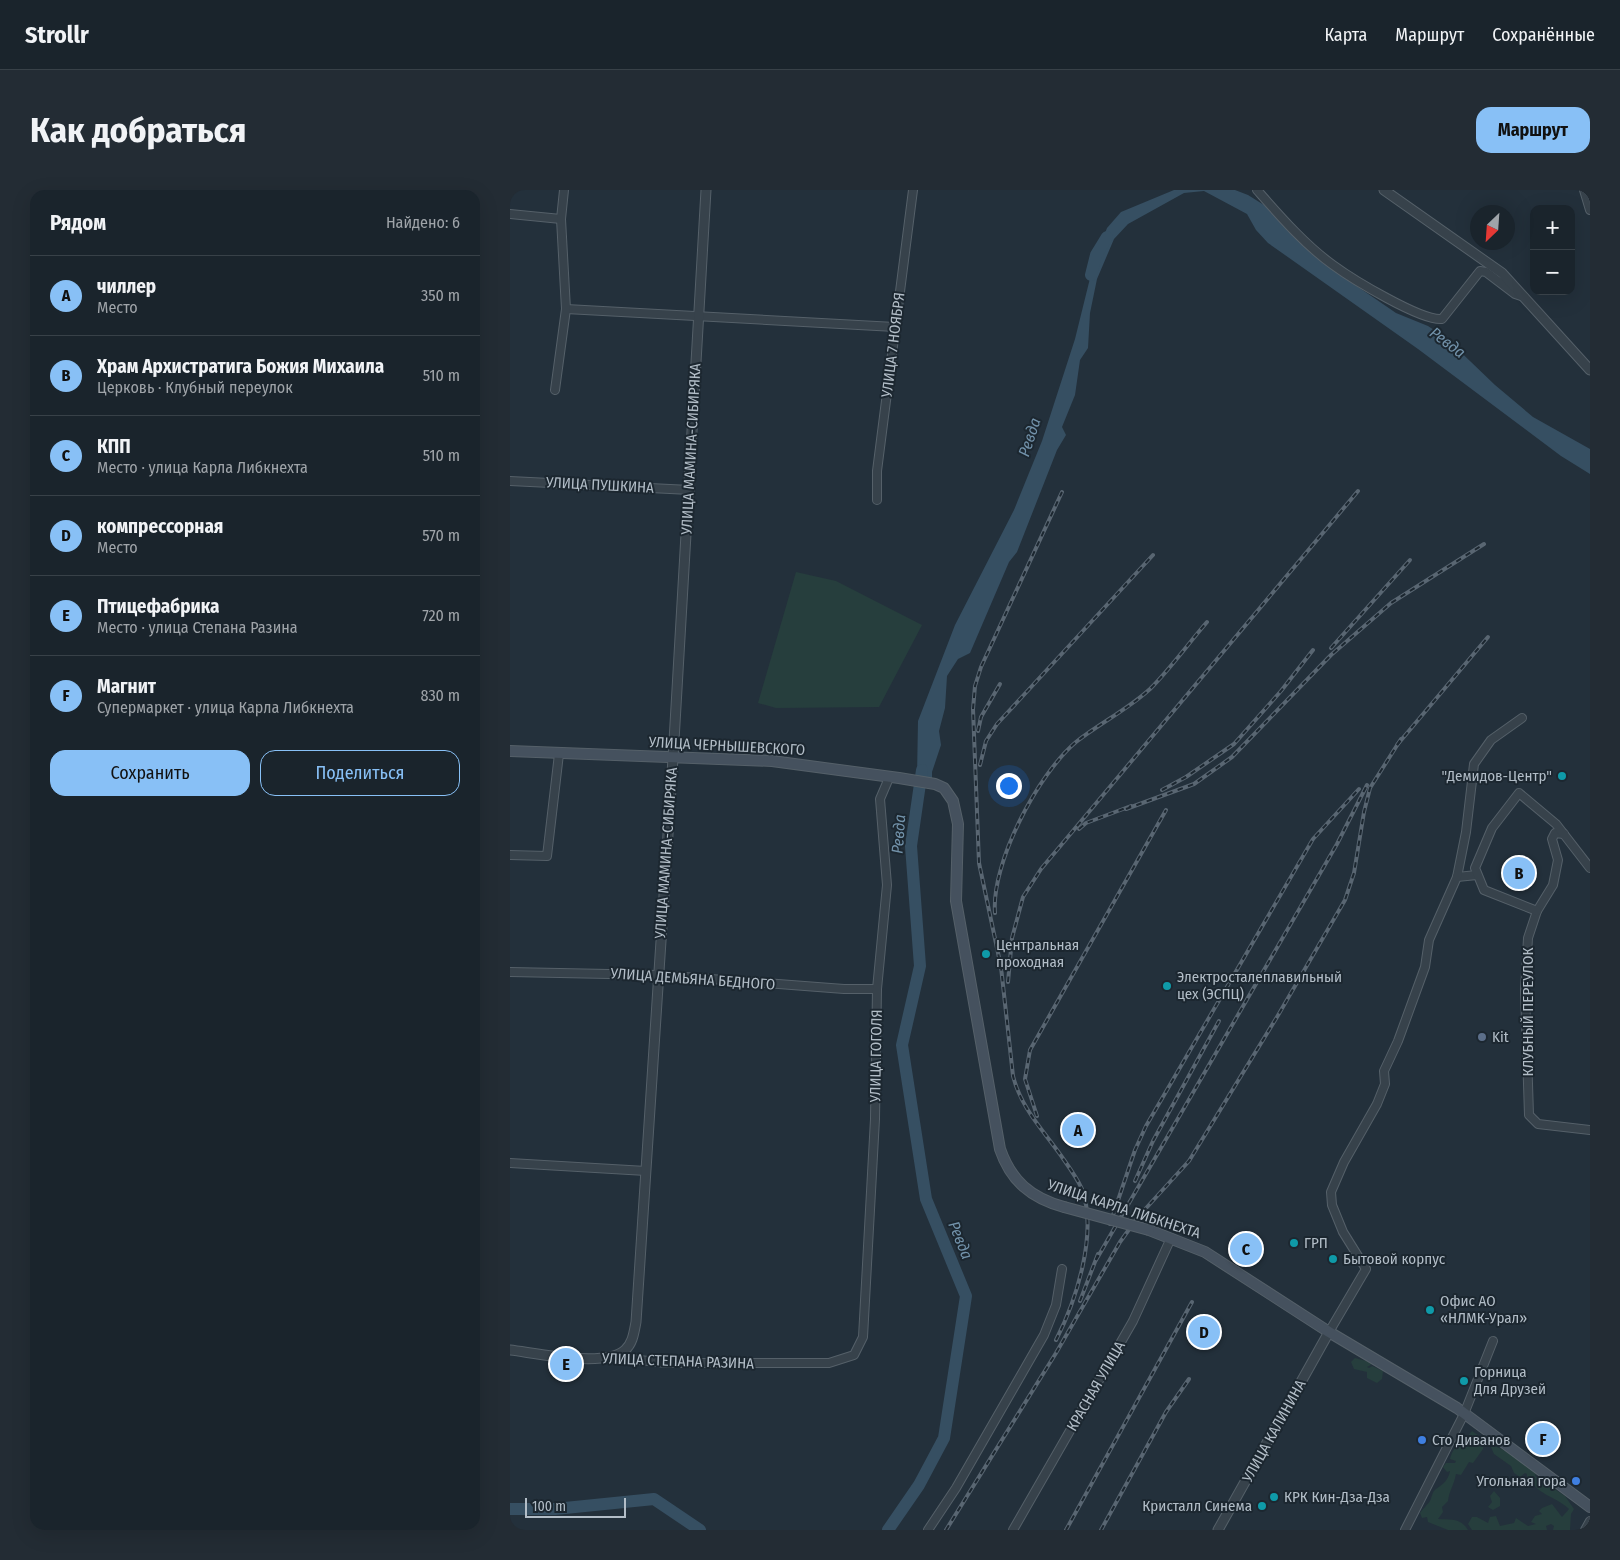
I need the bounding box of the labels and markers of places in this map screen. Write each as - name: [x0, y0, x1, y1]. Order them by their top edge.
- place label: "Демидов-Центр": [1442, 767, 1552, 785]
- marker: "Демидов-Центр": [1556, 770, 1568, 782]
- pin: B: [1503, 854, 1535, 892]
- place label: Центральная проходная: [996, 936, 1079, 971]
- marker: Центральная проходная: [980, 948, 992, 960]
- place label: Электросталеплавильный цех (ЭСПЦ): [1177, 968, 1342, 1003]
- marker: Электросталеплавильный цех (ЭСПЦ): [1161, 980, 1173, 992]
- place label: Kit: [1492, 1028, 1509, 1046]
- marker: Kit: [1476, 1031, 1488, 1043]
- pin: A: [1062, 1111, 1094, 1149]
- pin: C: [1230, 1230, 1262, 1268]
- place label: ГРП: [1304, 1234, 1328, 1252]
- marker: ГРП: [1288, 1237, 1300, 1249]
- place label: Бытовой корпус: [1343, 1250, 1446, 1268]
- marker: Бытовой корпус: [1327, 1253, 1339, 1265]
- place label: Офис АО «НЛМК-Урал»: [1440, 1292, 1527, 1327]
- marker: Офис АО «НЛМК-Урал»: [1424, 1304, 1436, 1316]
- pin: D: [1188, 1313, 1220, 1351]
- pin: E: [550, 1345, 582, 1383]
- place label: Горница Для Друзей: [1473, 1363, 1546, 1398]
- marker: Горница Для Друзей: [1458, 1375, 1470, 1387]
- pin: F: [1527, 1420, 1559, 1458]
- place label: Сто Диванов: [1432, 1431, 1511, 1449]
- marker: Сто Диванов: [1416, 1434, 1428, 1446]
- place label: Угольная гора: [1475, 1472, 1566, 1490]
- marker: Угольная гора: [1570, 1475, 1582, 1487]
- place label: КРК Кин-Дза-Дза: [1284, 1488, 1390, 1506]
- marker: КРК Кин-Дза-Дза: [1268, 1491, 1280, 1503]
- place label: Кристалл Синема: [1142, 1497, 1252, 1515]
- marker: Кристалл Синема: [1256, 1500, 1268, 1512]

